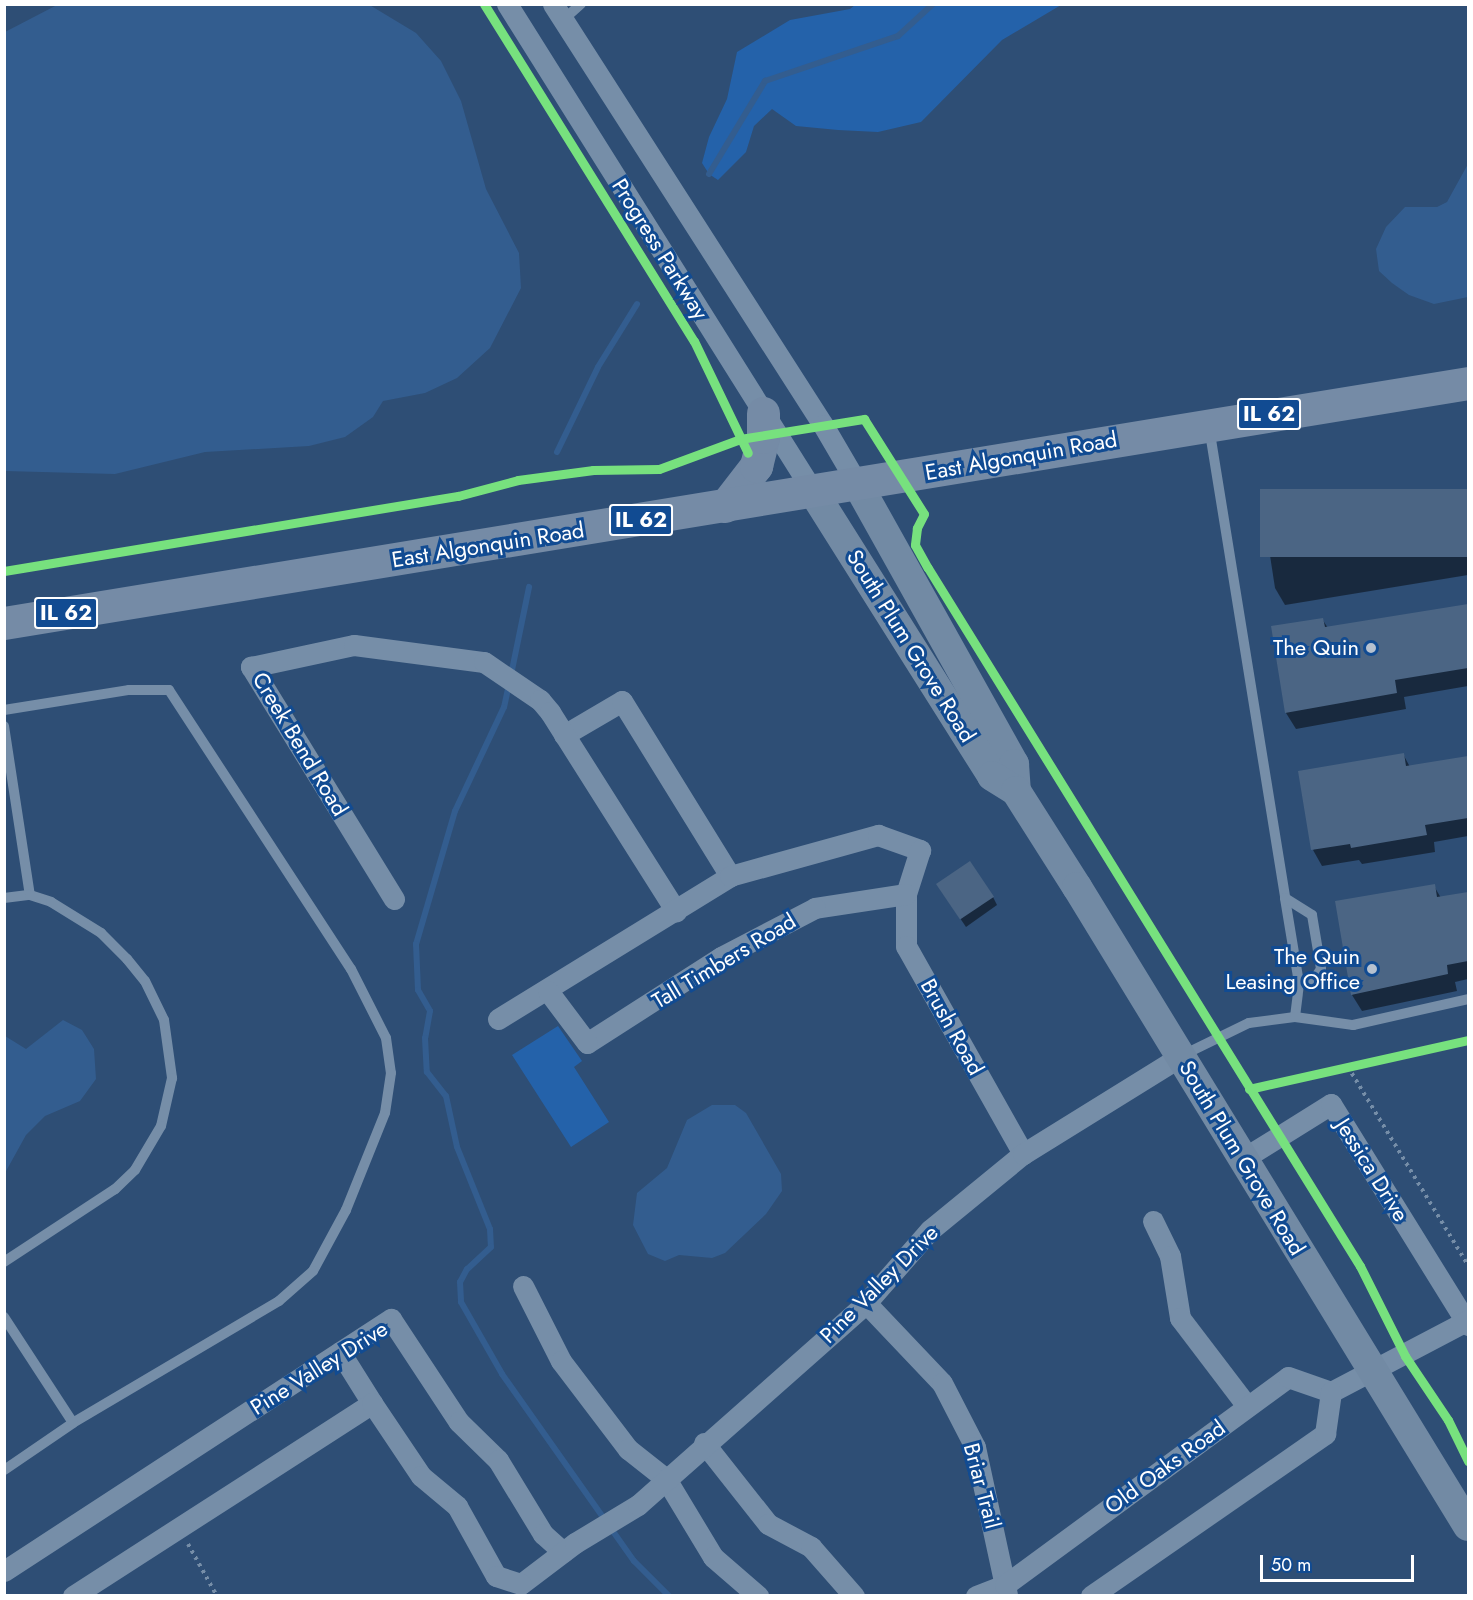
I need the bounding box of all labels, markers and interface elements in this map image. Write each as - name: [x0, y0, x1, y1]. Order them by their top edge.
- street label: Progress Parkway: [606, 174, 714, 324]
- road number: IL 62: [1236, 396, 1302, 432]
- street label: East Algonquin Road: [923, 426, 1119, 486]
- road number: IL 62: [608, 502, 674, 538]
- street label: East Algonquin Road: [390, 517, 586, 573]
- street label: South Plum Grove Road: [841, 545, 981, 747]
- road number: IL 62: [33, 595, 99, 631]
- place label: The Quin: [1273, 635, 1359, 661]
- marker: The Quin: [1364, 641, 1378, 655]
- street label: Creek Bend Road: [247, 667, 353, 821]
- street label: Tall Timbers Road: [647, 908, 801, 1014]
- place label: The Quin Leasing Office: [1225, 943, 1360, 994]
- marker: The Quin Leasing Office: [1365, 962, 1379, 976]
- street label: Brush Road: [915, 974, 989, 1080]
- street label: South Plum Grove Road: [1173, 1056, 1311, 1260]
- street label: Jessica Drive: [1330, 1114, 1414, 1226]
- street label: Pine Valley Drive: [814, 1219, 944, 1349]
- street label: Pine Valley Drive: [246, 1315, 392, 1421]
- street label: Old Oaks Road: [1100, 1415, 1230, 1519]
- street label: Briar Trail: [958, 1440, 1006, 1532]
- scale bar: [1263, 1543, 1418, 1581]
- text: 50 m: [1271, 1552, 1311, 1578]

